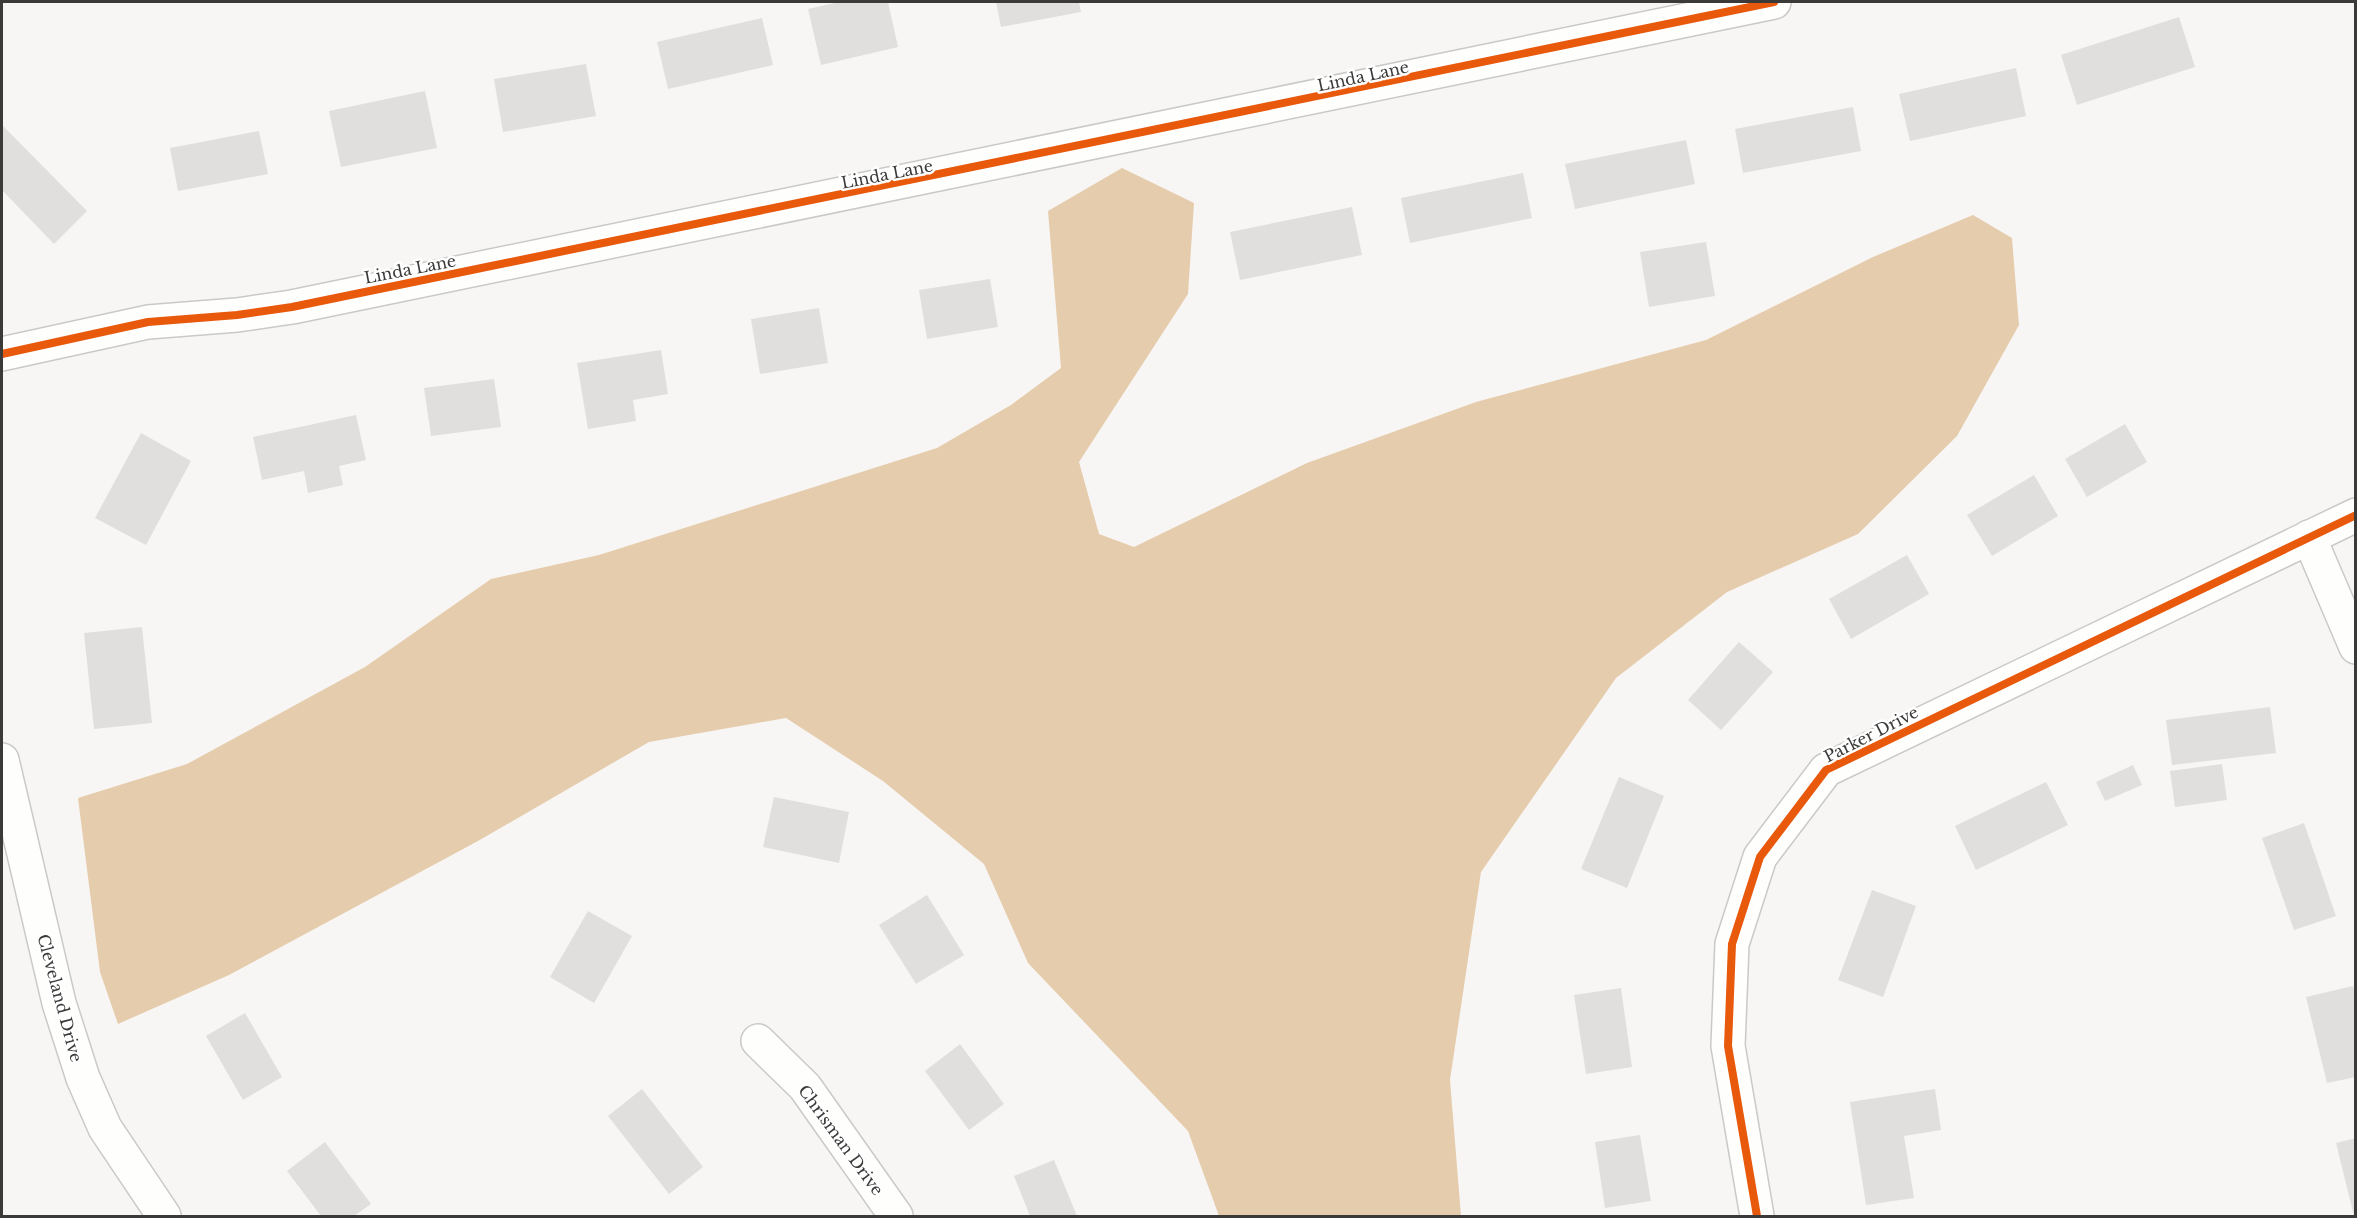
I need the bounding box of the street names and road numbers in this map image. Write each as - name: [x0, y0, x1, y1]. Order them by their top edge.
- street label: Linda Lane: [1315, 57, 1411, 95]
- street label: Linda Lane: [839, 155, 935, 193]
- street label: Linda Lane: [362, 250, 458, 288]
- street label: Parker Drive: [1820, 702, 1922, 766]
- street label: Cleveland Drive: [33, 932, 87, 1064]
- street label: Chrisman Drive: [794, 1081, 888, 1199]

